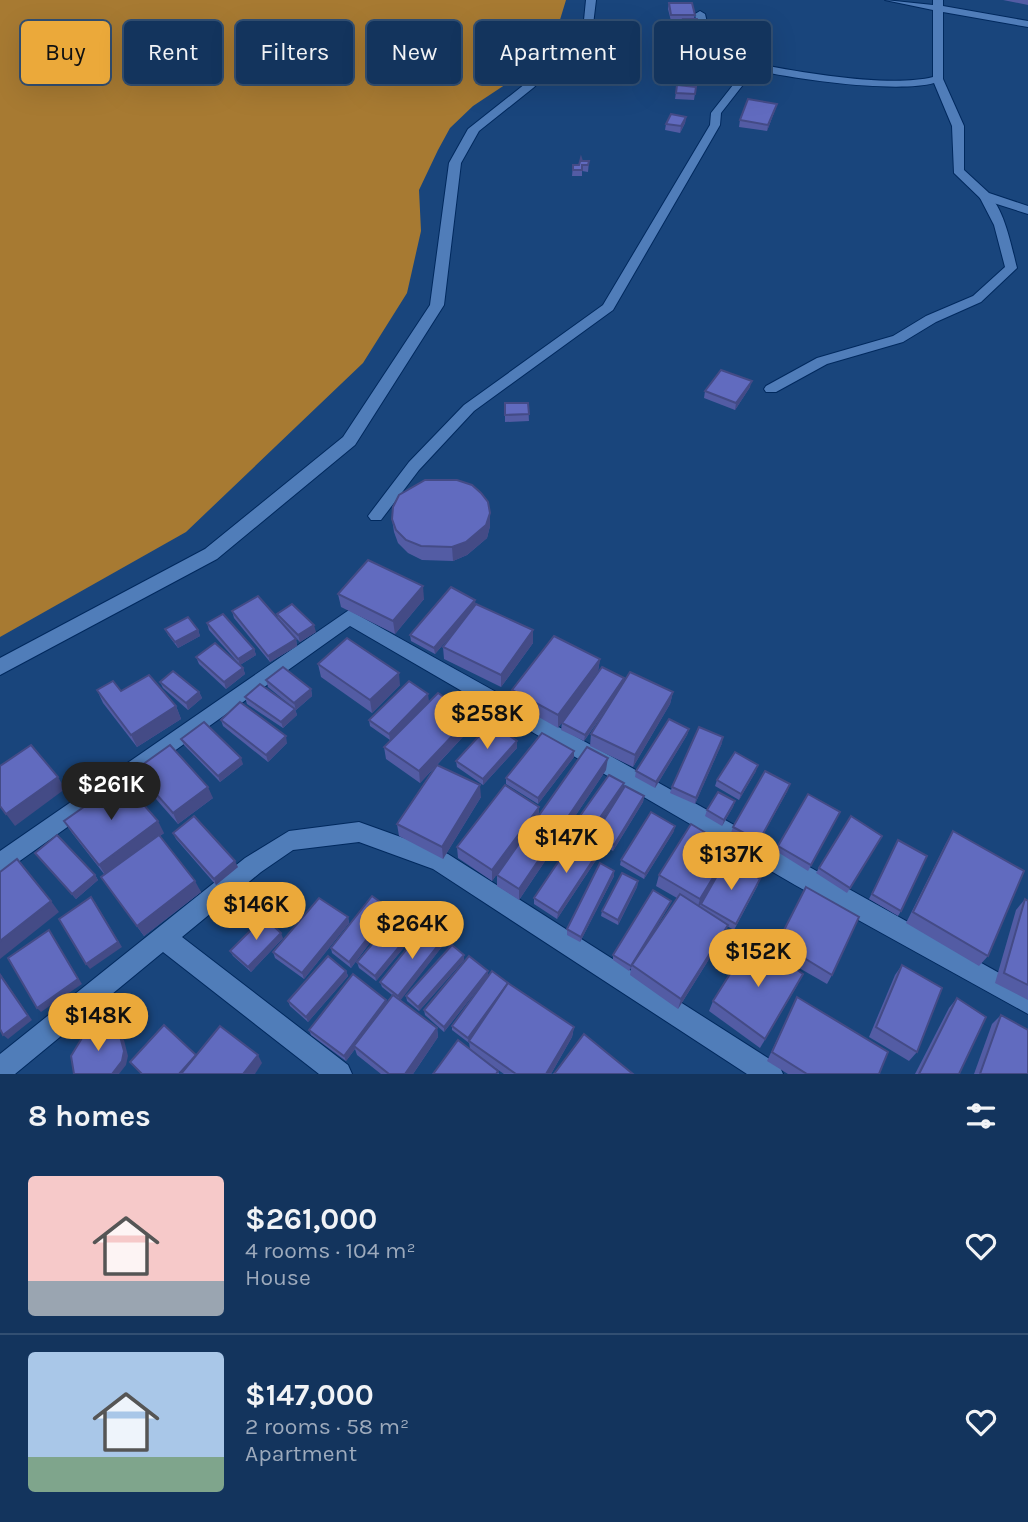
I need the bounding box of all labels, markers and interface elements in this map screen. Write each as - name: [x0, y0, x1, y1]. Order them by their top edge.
- chip: Buy: [21, 21, 110, 84]
- chip: Rent: [124, 21, 222, 84]
- chip: Filters: [236, 21, 353, 84]
- chip: New: [367, 21, 461, 84]
- chip: Apartment: [475, 21, 640, 84]
- chip: House: [654, 21, 771, 84]
- pin: $258K: [438, 692, 536, 751]
- text: $258K: [450, 700, 524, 727]
- pin: $261K: [62, 762, 160, 822]
- text: $261K: [78, 771, 144, 798]
- pin: $147K: [517, 816, 615, 875]
- text: $147K: [534, 824, 598, 851]
- pin: $137K: [682, 832, 780, 892]
- text: $137K: [699, 841, 763, 868]
- pin: $146K: [207, 883, 305, 942]
- text: $146K: [223, 891, 289, 918]
- pin: $264K: [363, 902, 461, 961]
- text: $264K: [376, 910, 448, 937]
- pin: $152K: [709, 930, 807, 989]
- text: $152K: [725, 938, 791, 965]
- pin: $148K: [49, 993, 147, 1053]
- text: $148K: [64, 1002, 132, 1029]
- icon: filters: [962, 1097, 1000, 1135]
- text: 8 homes: [28, 1098, 151, 1134]
- text: $261,000: [245, 1201, 377, 1237]
- icon: home: [84, 1204, 168, 1288]
- icon: heart: [962, 1227, 1000, 1265]
- text: 4 rooms · 104 m²: [245, 1237, 416, 1264]
- text: House: [245, 1264, 311, 1291]
- text: $147,000: [245, 1377, 374, 1413]
- icon: home: [84, 1380, 168, 1464]
- icon: heart: [962, 1403, 1000, 1441]
- text: 2 rooms · 58 m²: [245, 1413, 409, 1440]
- text: Apartment: [245, 1440, 357, 1467]

